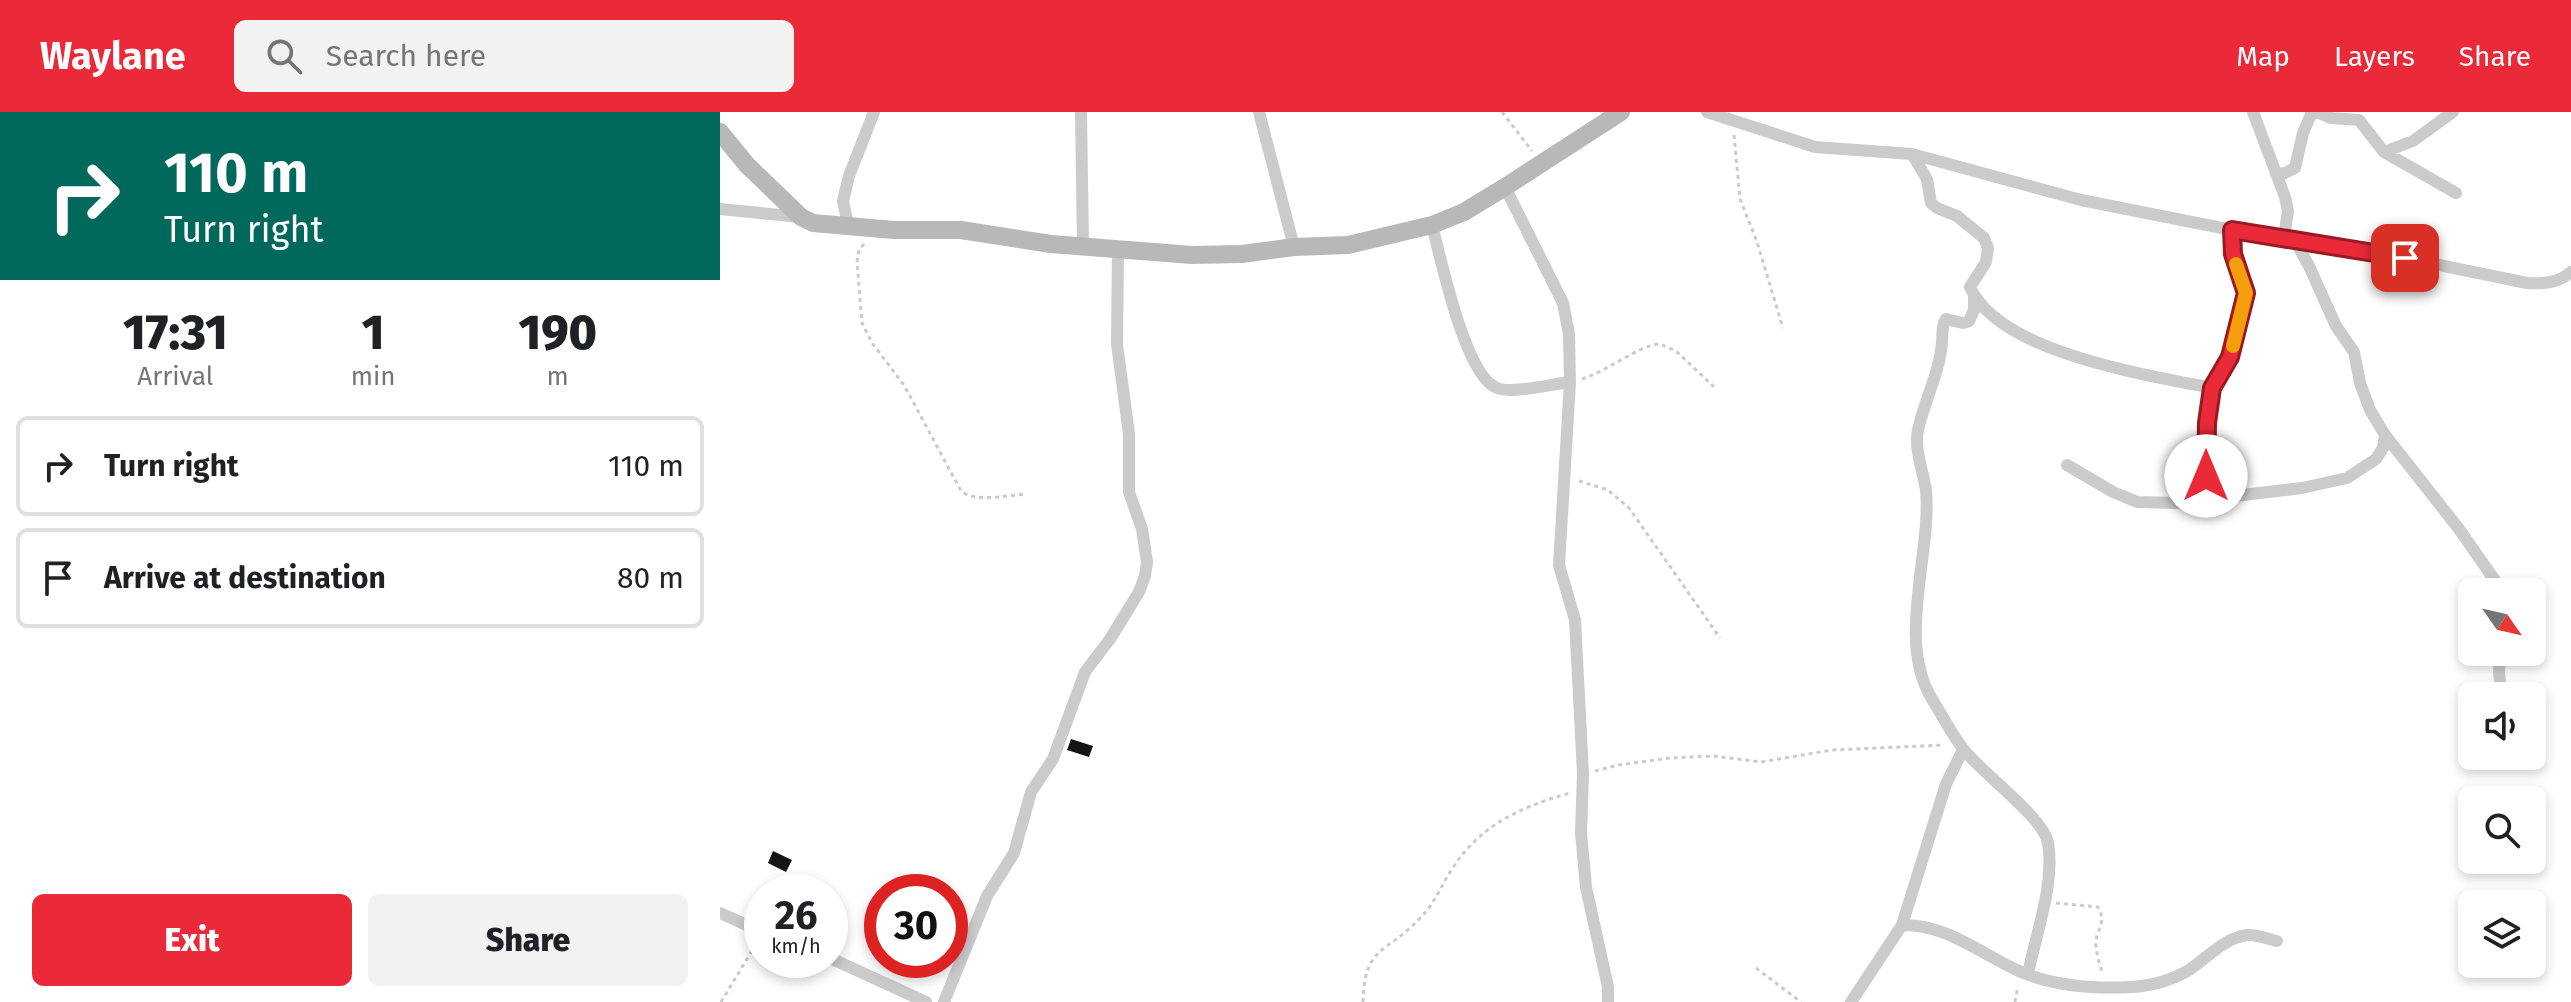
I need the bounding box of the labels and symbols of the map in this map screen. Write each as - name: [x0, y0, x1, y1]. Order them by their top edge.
- pin: [2371, 224, 2439, 292]
- position arrow: [2164, 434, 2248, 518]
- north arrow: [2458, 578, 2546, 666]
- speed limit sign: 30: [864, 874, 968, 978]

